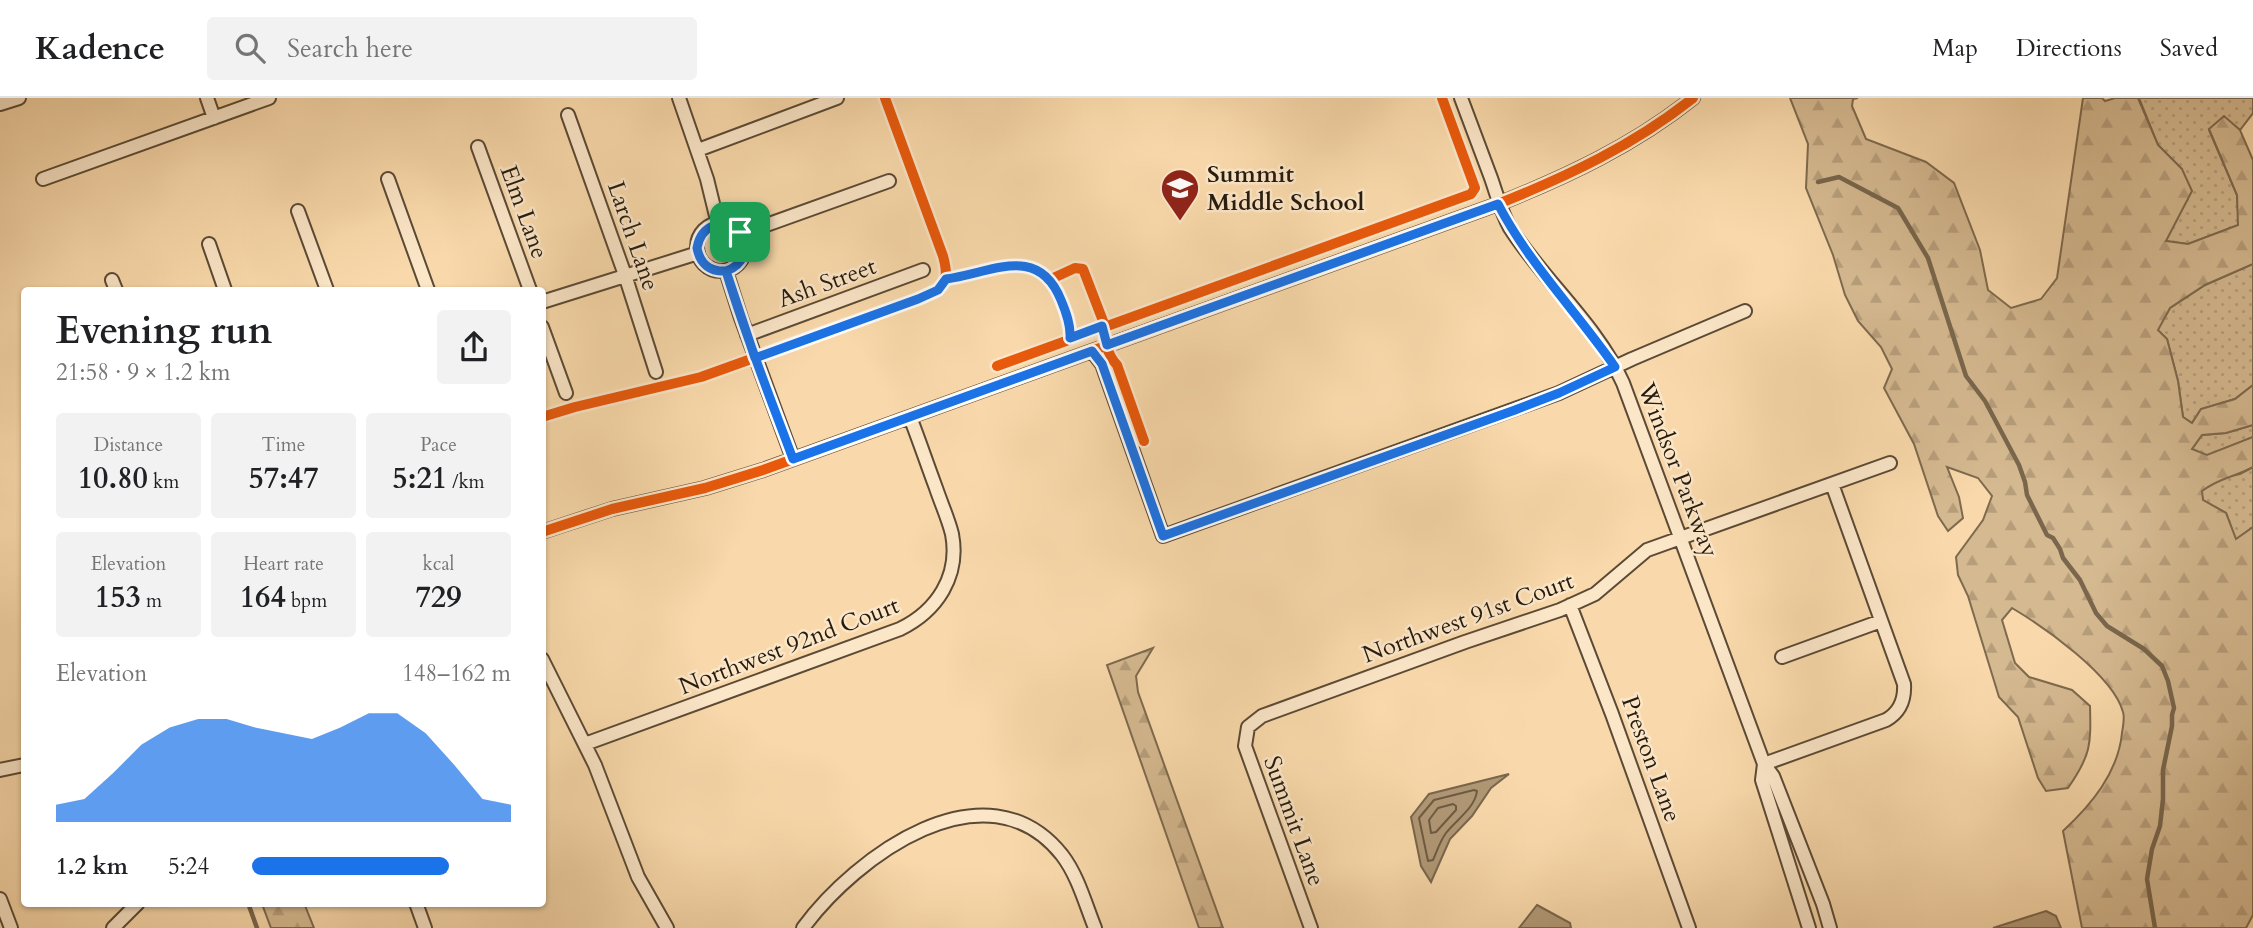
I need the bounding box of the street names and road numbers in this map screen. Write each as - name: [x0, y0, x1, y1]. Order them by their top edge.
- street label: Elm Lane: [492, 161, 556, 263]
- street label: Larch Lane: [599, 177, 667, 295]
- street label: Ash Street: [773, 250, 881, 316]
- street label: Windsor Parkway: [1629, 377, 1727, 562]
- street label: Northwest 91st Court: [1358, 564, 1579, 672]
- street label: Northwest 92nd Court: [674, 589, 904, 703]
- street label: Preston Lane: [1613, 691, 1689, 827]
- street label: Summit Lane: [1255, 751, 1333, 891]

